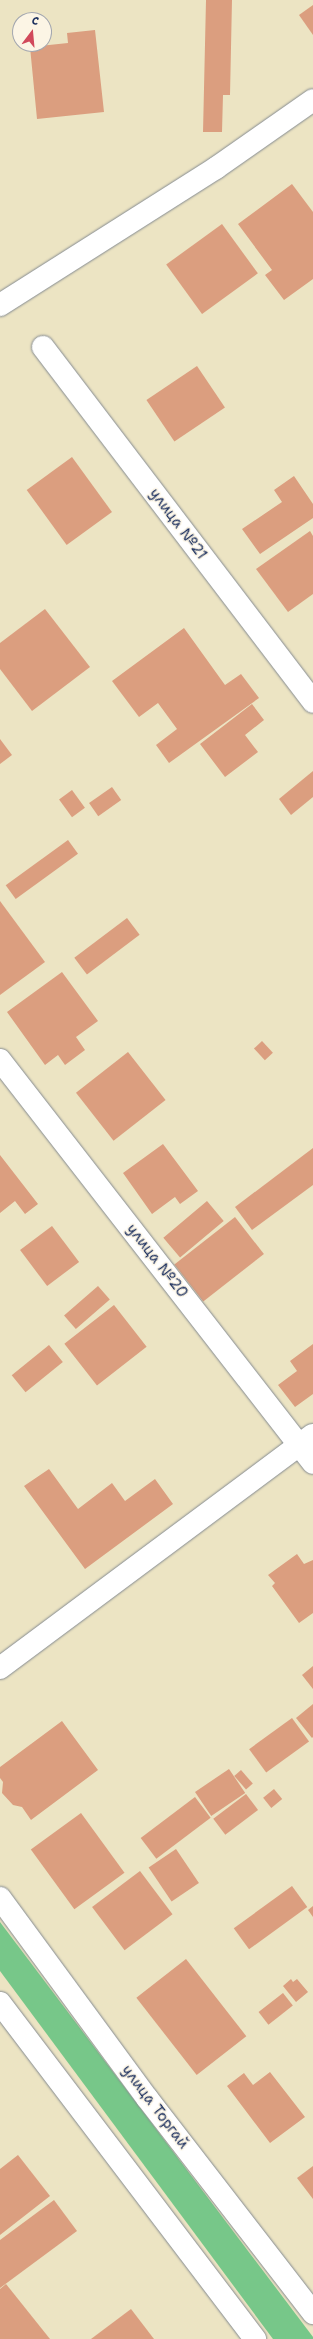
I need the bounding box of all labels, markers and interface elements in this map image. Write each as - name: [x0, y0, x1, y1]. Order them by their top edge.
- north arrow: [12, 12, 52, 52]
- text: С: [30, 13, 40, 29]
- street label: улица №21: [145, 485, 211, 563]
- street label: улица №20: [123, 1220, 191, 1302]
- street label: улица Торгай: [118, 2062, 192, 2152]

